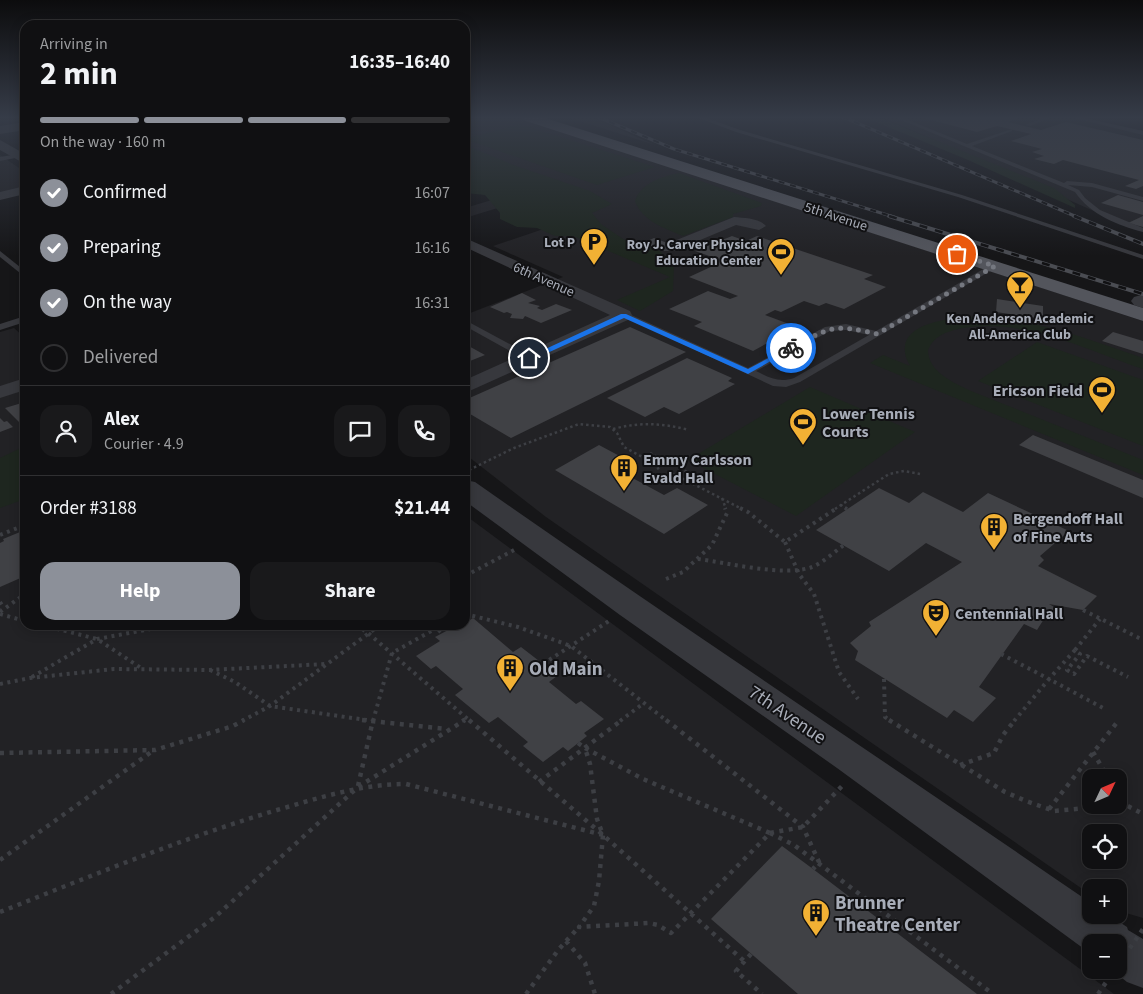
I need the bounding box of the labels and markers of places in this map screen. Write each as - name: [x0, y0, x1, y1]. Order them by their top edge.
- parking icon: Lot P: [579, 227, 609, 266]
- place label: Lot P: [544, 233, 575, 253]
- pin: [936, 233, 978, 275]
- place label: Roy J. Carver Physical Education Center: [627, 235, 762, 271]
- sports icon: Roy J. Carver Physical Education Center: [766, 237, 796, 276]
- bar icon: Ken Anderson Academic All-America Club: [1005, 270, 1035, 309]
- place label: Ken Anderson Academic All-America Club: [946, 309, 1094, 345]
- pin: [508, 337, 550, 379]
- sports icon: Ericson Field: [1087, 375, 1117, 414]
- place label: Ericson Field: [993, 380, 1083, 402]
- place label: Lower Tennis Courts: [822, 403, 915, 443]
- sports icon: Lower Tennis Courts: [788, 407, 818, 446]
- place label: Emmy Carlsson Evald Hall: [643, 449, 752, 489]
- building icon: Emmy Carlsson Evald Hall: [609, 453, 639, 492]
- place label: Bergendoff Hall of Fine Arts: [1013, 508, 1123, 548]
- building icon: Bergendoff Hall of Fine Arts: [979, 512, 1009, 551]
- theatre icon: Centennial Hall: [921, 598, 951, 637]
- place label: Centennial Hall: [955, 603, 1064, 625]
- building icon: Old Main: [495, 653, 525, 692]
- place label: Old Main: [529, 656, 603, 683]
- place label: Brunner Theatre Center: [835, 890, 961, 939]
- building icon: Brunner Theatre Center: [801, 898, 831, 937]

